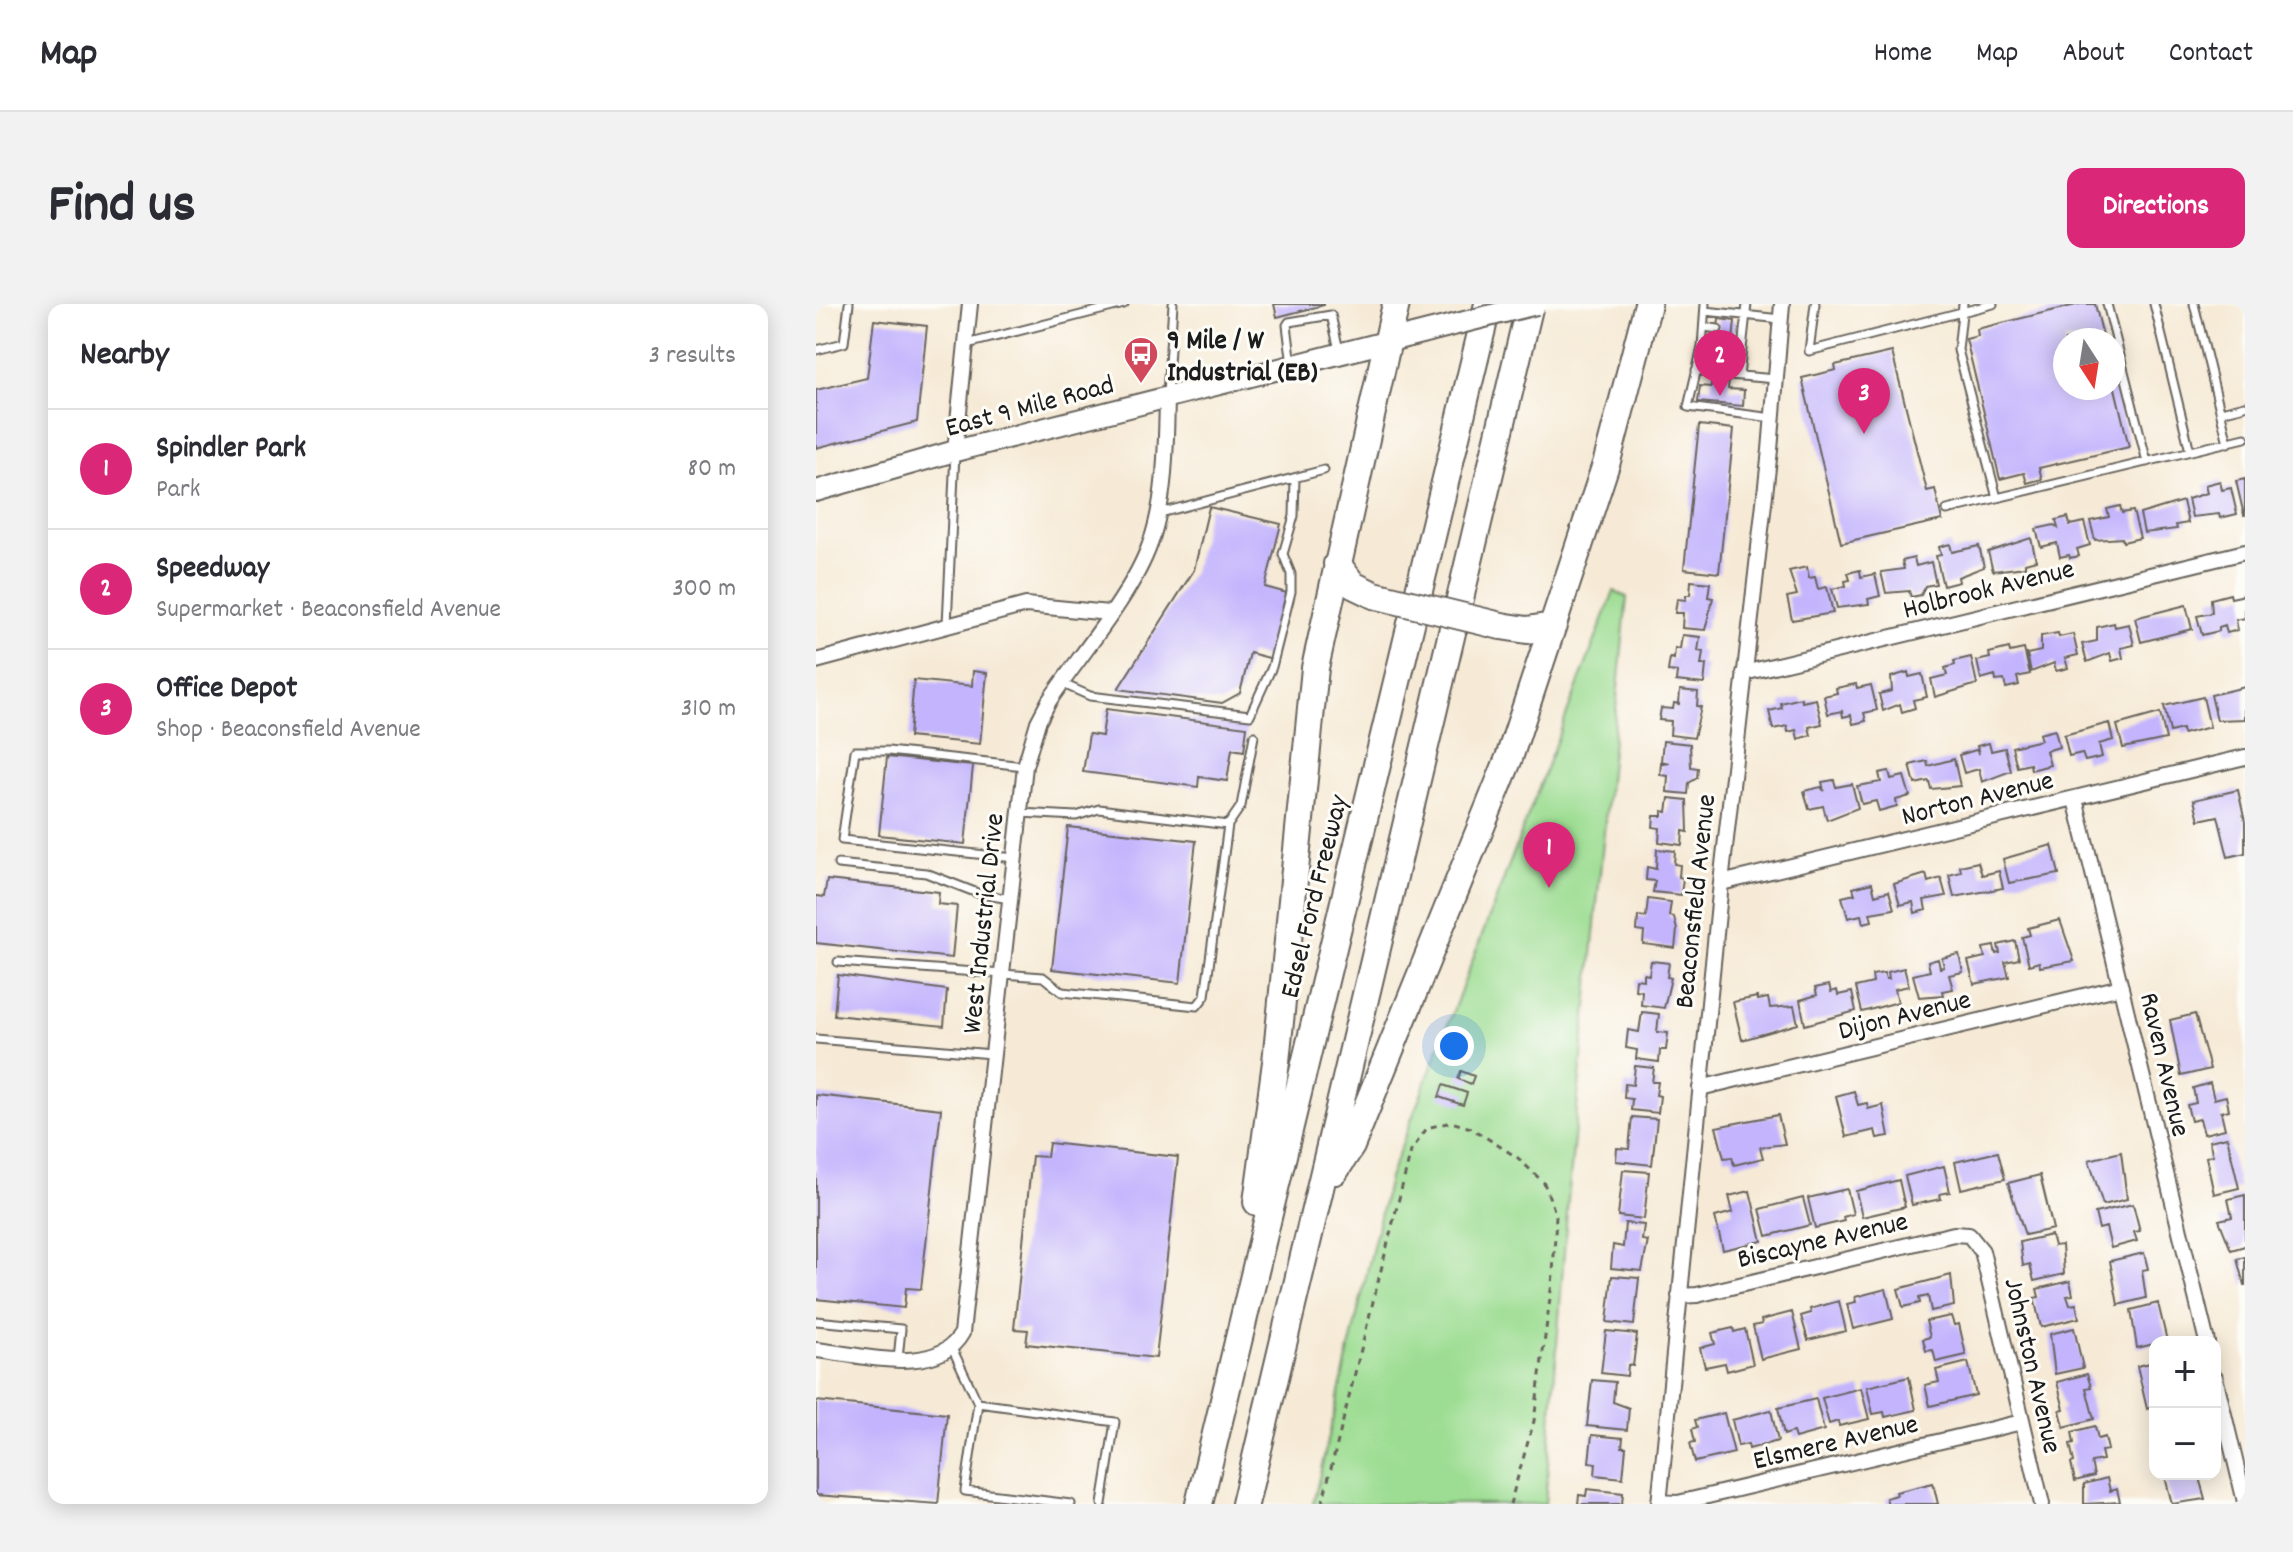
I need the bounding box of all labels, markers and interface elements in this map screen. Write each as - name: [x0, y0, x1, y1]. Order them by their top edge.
- text: Map: [40, 28, 98, 83]
- text: Home: [1874, 35, 1932, 75]
- text: Map: [1976, 35, 2018, 75]
- text: About: [2062, 35, 2125, 75]
- text: Contact: [2169, 35, 2253, 75]
- text: Find us: [48, 168, 196, 248]
- button: Directions: [2067, 168, 2245, 248]
- place label: 9 Mile / W Industrial (EB): [1167, 323, 1318, 395]
- north arrow: [2053, 328, 2125, 400]
- pin: 2: [1694, 330, 1746, 396]
- text: Nearby: [80, 332, 169, 381]
- bus stop icon: 9 Mile / W Industrial (EB): [1122, 335, 1160, 385]
- text: 3 results: [649, 338, 736, 375]
- street label: East 9 Mile Road: [942, 367, 1119, 451]
- pin: 3: [1838, 368, 1890, 434]
- text: Spindler Park: [156, 429, 306, 472]
- text: 1: [103, 451, 109, 488]
- text: 80 m: [688, 451, 736, 488]
- text: Park: [156, 472, 200, 509]
- text: Speedway: [156, 549, 269, 592]
- street label: Holbrook Avenue: [1899, 551, 2079, 632]
- text: 2: [100, 571, 112, 608]
- text: 300 m: [672, 571, 736, 608]
- text: Supermarket · Beaconsfield Avenue: [156, 592, 501, 629]
- text: Office Depot: [156, 669, 297, 712]
- text: 3: [100, 691, 112, 728]
- text: 310 m: [681, 691, 736, 728]
- text: Shop · Beaconsfield Avenue: [156, 712, 421, 749]
- street label: Norton Avenue: [1898, 763, 2058, 839]
- street label: Edsel Ford Freeway: [1272, 791, 1362, 1003]
- street label: Beaconsfield Avenue: [1667, 792, 1729, 1011]
- street label: West Industrial Drive: [955, 811, 1017, 1036]
- pin: 1: [1523, 822, 1575, 888]
- street label: Dijon Avenue: [1835, 982, 1976, 1054]
- street label: Raven Avenue: [2126, 989, 2198, 1141]
- your location: [1434, 1026, 1474, 1066]
- street label: Biscayne Avenue: [1734, 1204, 1912, 1282]
- street label: Johnston Avenue: [1991, 1274, 2070, 1458]
- map controls: [2149, 1336, 2221, 1480]
- button: +: [2149, 1336, 2221, 1408]
- street label: Elsmere Avenue: [1750, 1406, 1923, 1483]
- button: −: [2149, 1408, 2221, 1480]

